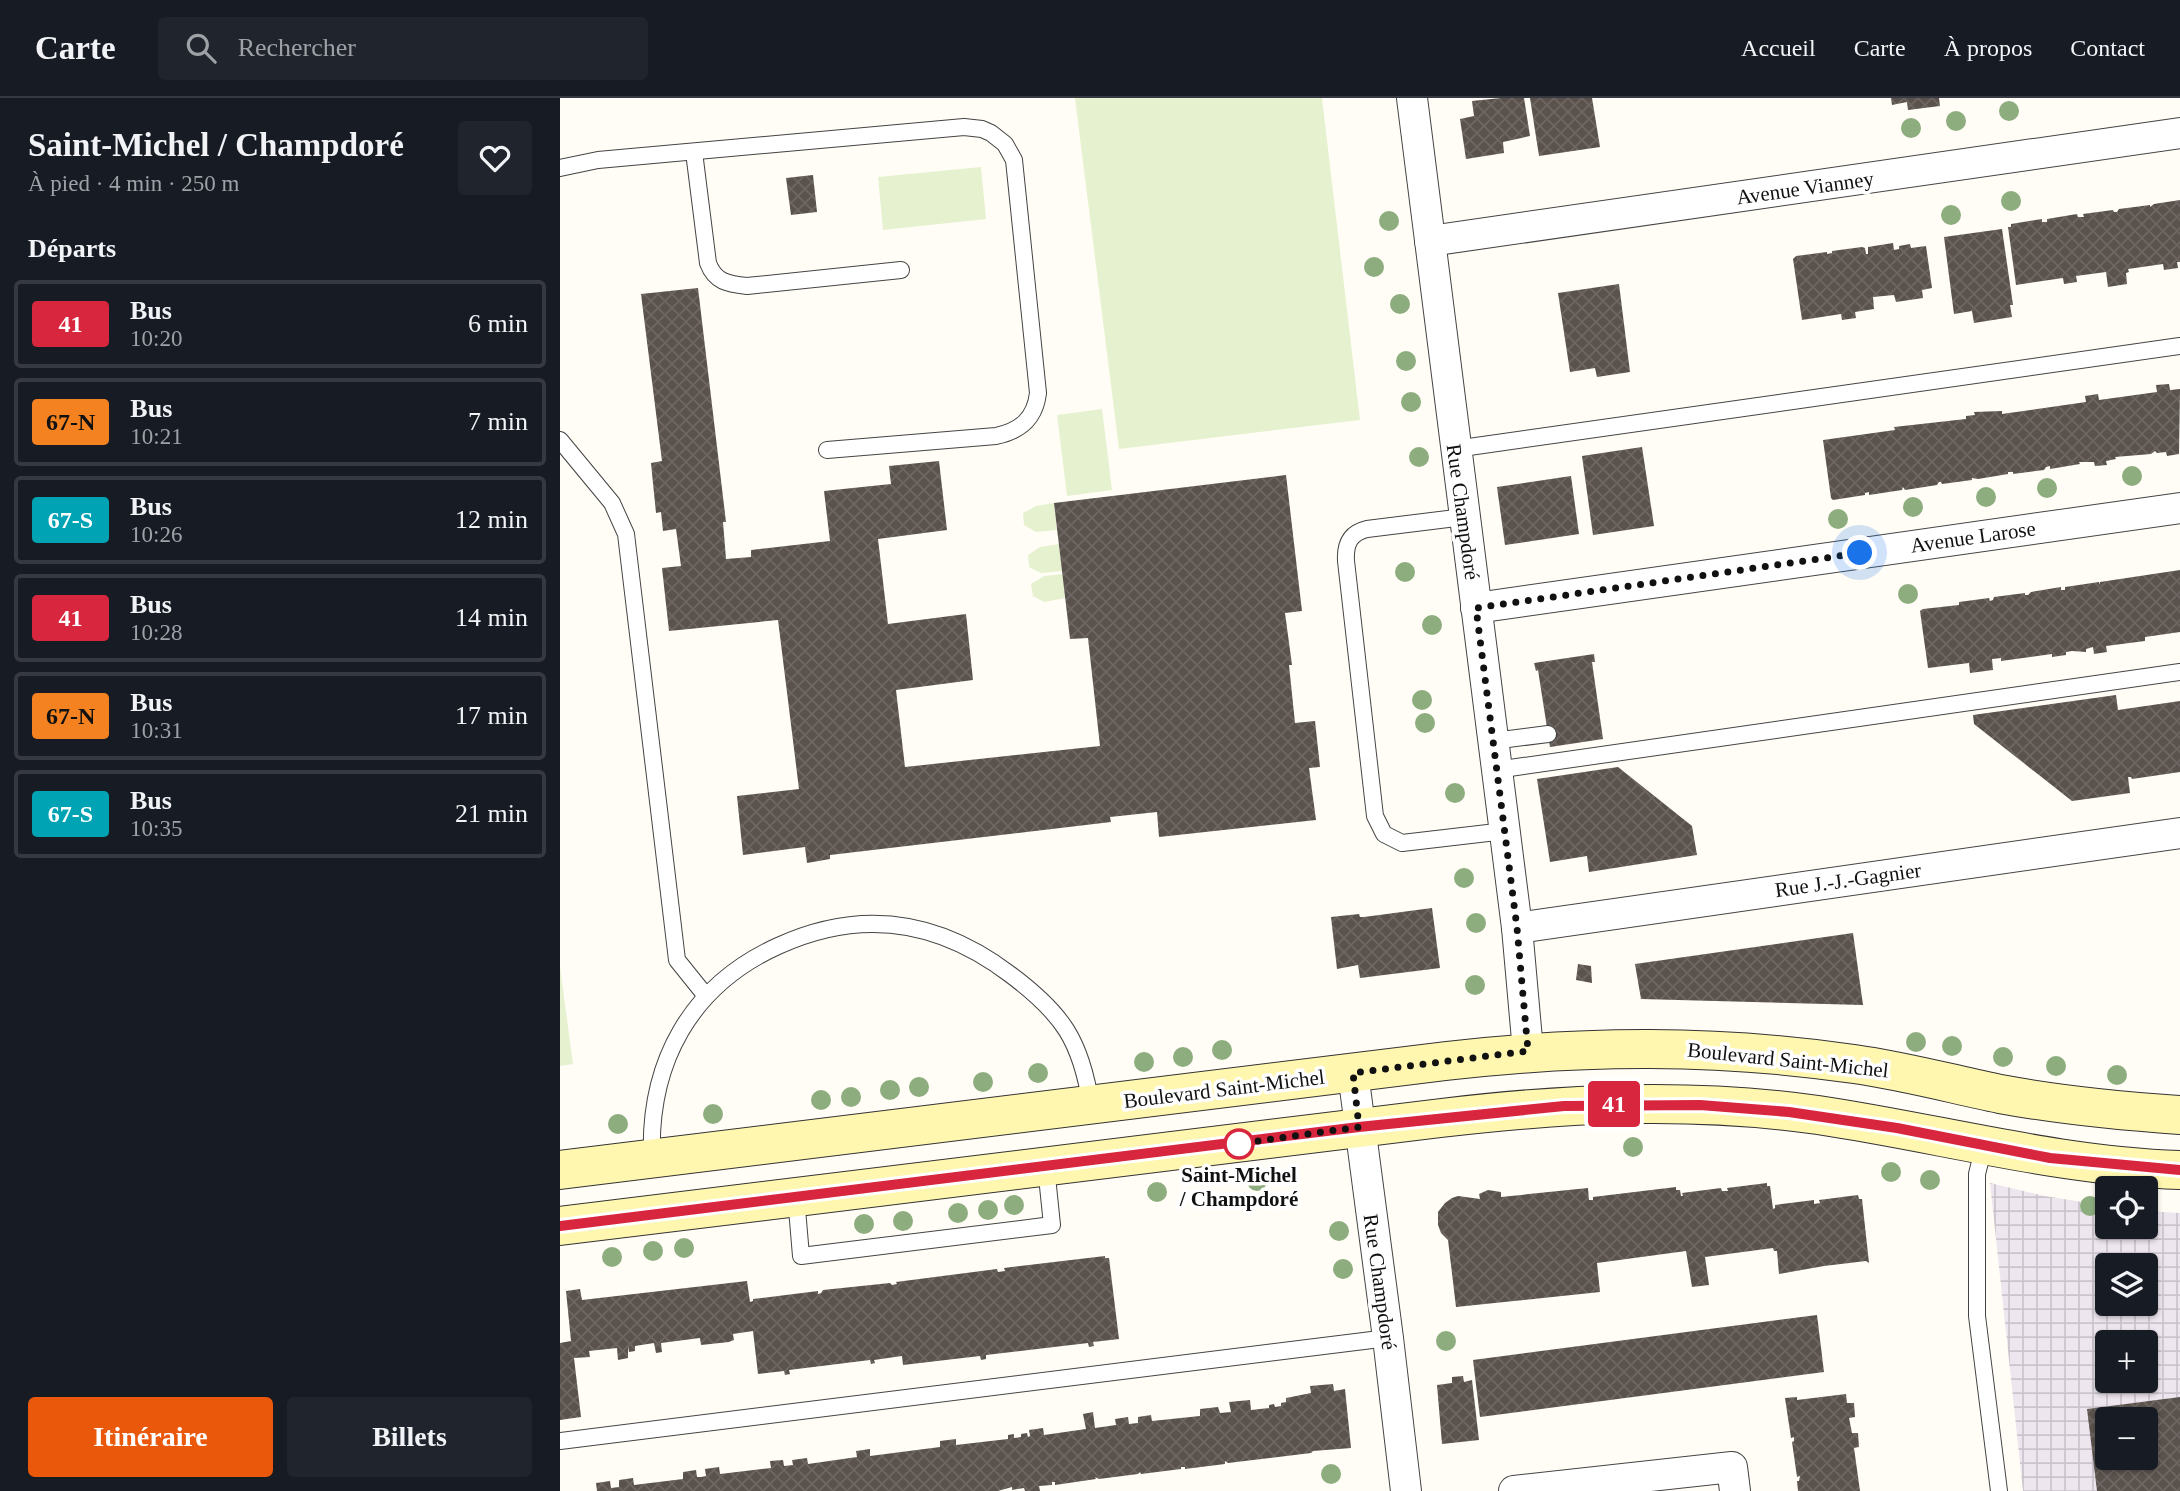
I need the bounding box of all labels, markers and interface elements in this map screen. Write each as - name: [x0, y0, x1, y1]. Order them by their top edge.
- search box: [158, 17, 648, 80]
- icon: search: [182, 29, 220, 67]
- text: Carte: [35, 30, 116, 66]
- text: Rechercher: [238, 33, 356, 62]
- text: Accueil: [1741, 35, 1816, 61]
- text: Carte: [1854, 35, 1906, 61]
- text: À propos: [1944, 35, 2032, 61]
- text: Contact: [2070, 35, 2145, 61]
- button: heart: [458, 121, 532, 195]
- text: Saint-Michel / Champdoré: [28, 127, 404, 163]
- street label: Avenue Vianney: [1735, 166, 1876, 210]
- text: À pied · 4 min · 250 m: [28, 171, 239, 196]
- text: Départs: [28, 234, 116, 263]
- text: Bus: [130, 296, 172, 325]
- text: 6 min: [468, 309, 528, 338]
- text: 41: [59, 311, 83, 337]
- text: 10:20: [130, 326, 182, 351]
- text: Bus: [130, 394, 172, 423]
- text: 7 min: [468, 407, 528, 436]
- text: 67-N: [46, 409, 95, 435]
- text: 10:21: [130, 424, 183, 449]
- street label: Rue Champdoré: [1442, 442, 1484, 582]
- text: Bus: [130, 492, 172, 521]
- text: 12 min: [455, 505, 528, 534]
- text: 67-S: [48, 507, 93, 533]
- street label: Avenue Larose: [1909, 516, 2037, 558]
- text: 10:26: [130, 522, 182, 547]
- your location: [1842, 535, 1877, 570]
- text: Bus: [130, 590, 172, 619]
- text: 14 min: [455, 603, 528, 632]
- text: 41: [59, 605, 83, 631]
- text: 10:28: [130, 620, 182, 645]
- text: Bus: [130, 688, 172, 717]
- text: 17 min: [455, 701, 528, 730]
- text: 67-N: [46, 703, 95, 729]
- text: 10:31: [130, 718, 183, 743]
- text: Bus: [130, 786, 172, 815]
- text: 21 min: [455, 799, 528, 828]
- text: 67-S: [48, 801, 93, 827]
- text: 10:35: [130, 816, 182, 841]
- street label: Rue J.-J.-Gagnier: [1773, 858, 1923, 902]
- street label: Boulevard Saint-Michel: [1686, 1037, 1890, 1083]
- street label: Boulevard Saint-Michel: [1122, 1065, 1326, 1113]
- line badge: 41: [1583, 1081, 1646, 1127]
- text: 41: [1602, 1091, 1626, 1117]
- marker: Saint-Michel / Champdoré: [1224, 1129, 1254, 1159]
- place label: Saint-Michel / Champdoré: [1179, 1163, 1298, 1211]
- map controls: [2095, 1176, 2158, 1470]
- button: locate: [2095, 1176, 2158, 1239]
- street label: Rue Champdoré: [1359, 1212, 1401, 1352]
- button: layers: [2095, 1253, 2158, 1316]
- button: +: [2095, 1330, 2158, 1393]
- button: Itinéraire: [28, 1397, 273, 1477]
- button: Billets: [287, 1397, 532, 1477]
- button: −: [2095, 1407, 2158, 1470]

